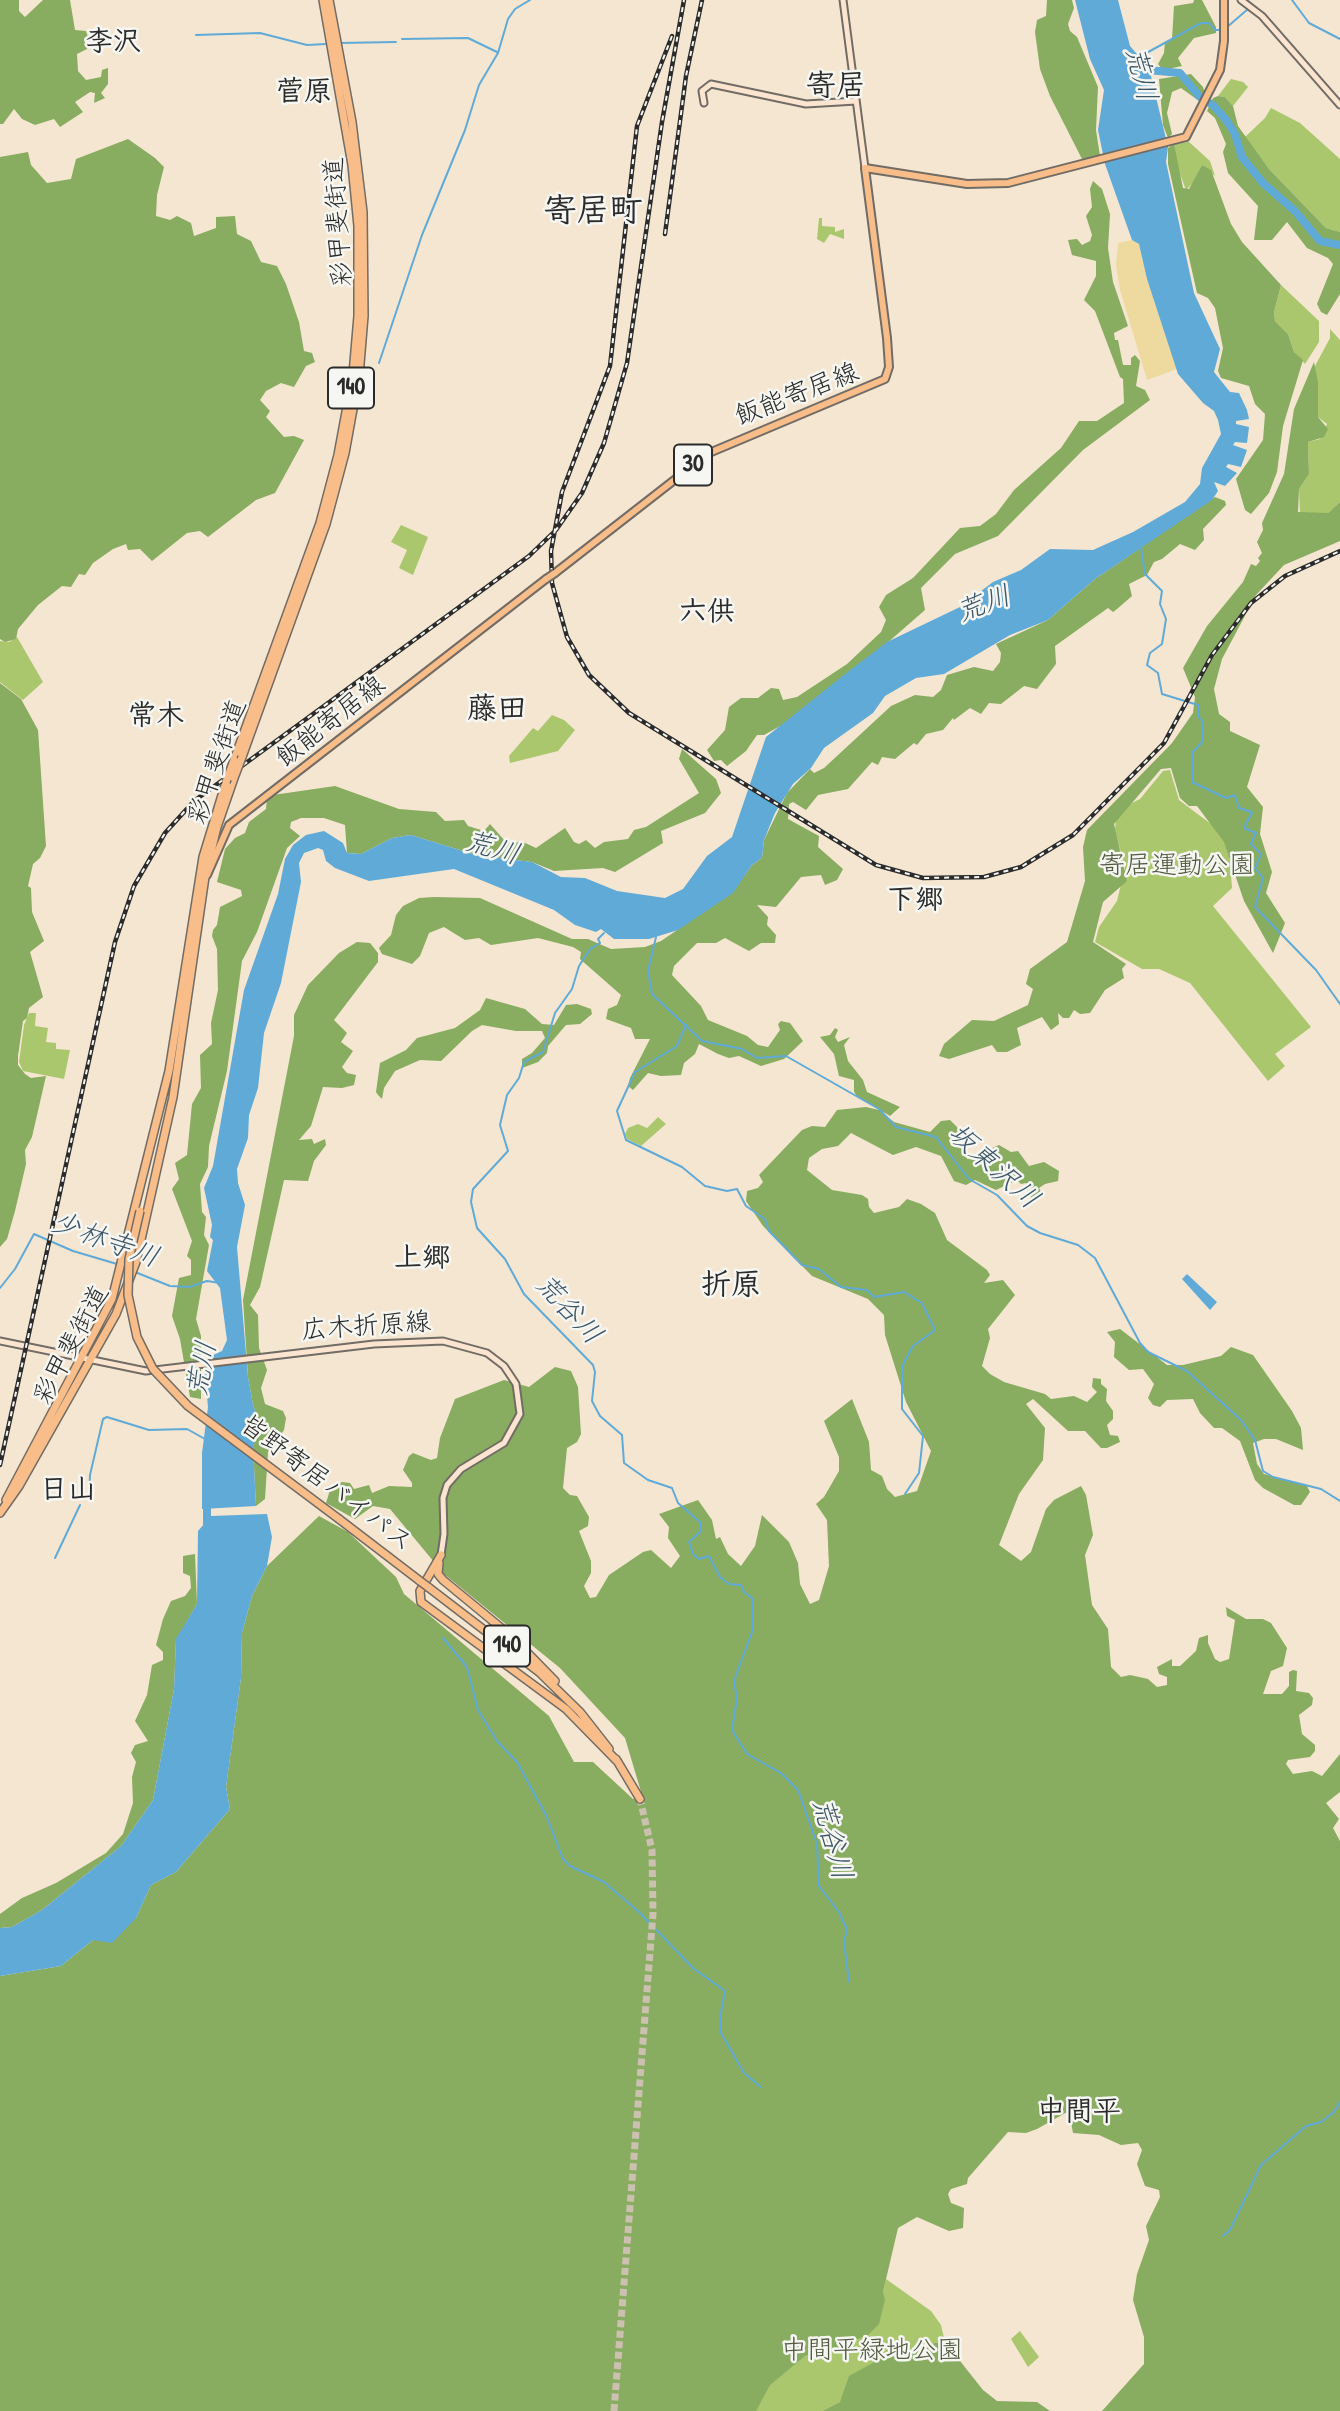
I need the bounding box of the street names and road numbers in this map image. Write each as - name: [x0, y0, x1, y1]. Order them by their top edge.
- street label: 彩甲斐街道: [319, 156, 359, 288]
- street label: 飯能寄居線: [731, 357, 863, 433]
- road number: 140: [328, 368, 374, 408]
- road number: 30: [674, 444, 712, 486]
- street label: 飯能寄居線: [270, 670, 392, 774]
- street label: 彩甲斐街道: [182, 695, 254, 829]
- street label: 彩甲斐街道: [28, 1280, 116, 1410]
- street label: 広木折原線: [300, 1307, 432, 1347]
- street label: 皆野寄居バイパス: [234, 1409, 418, 1559]
- road number: 140: [484, 1626, 530, 1666]

